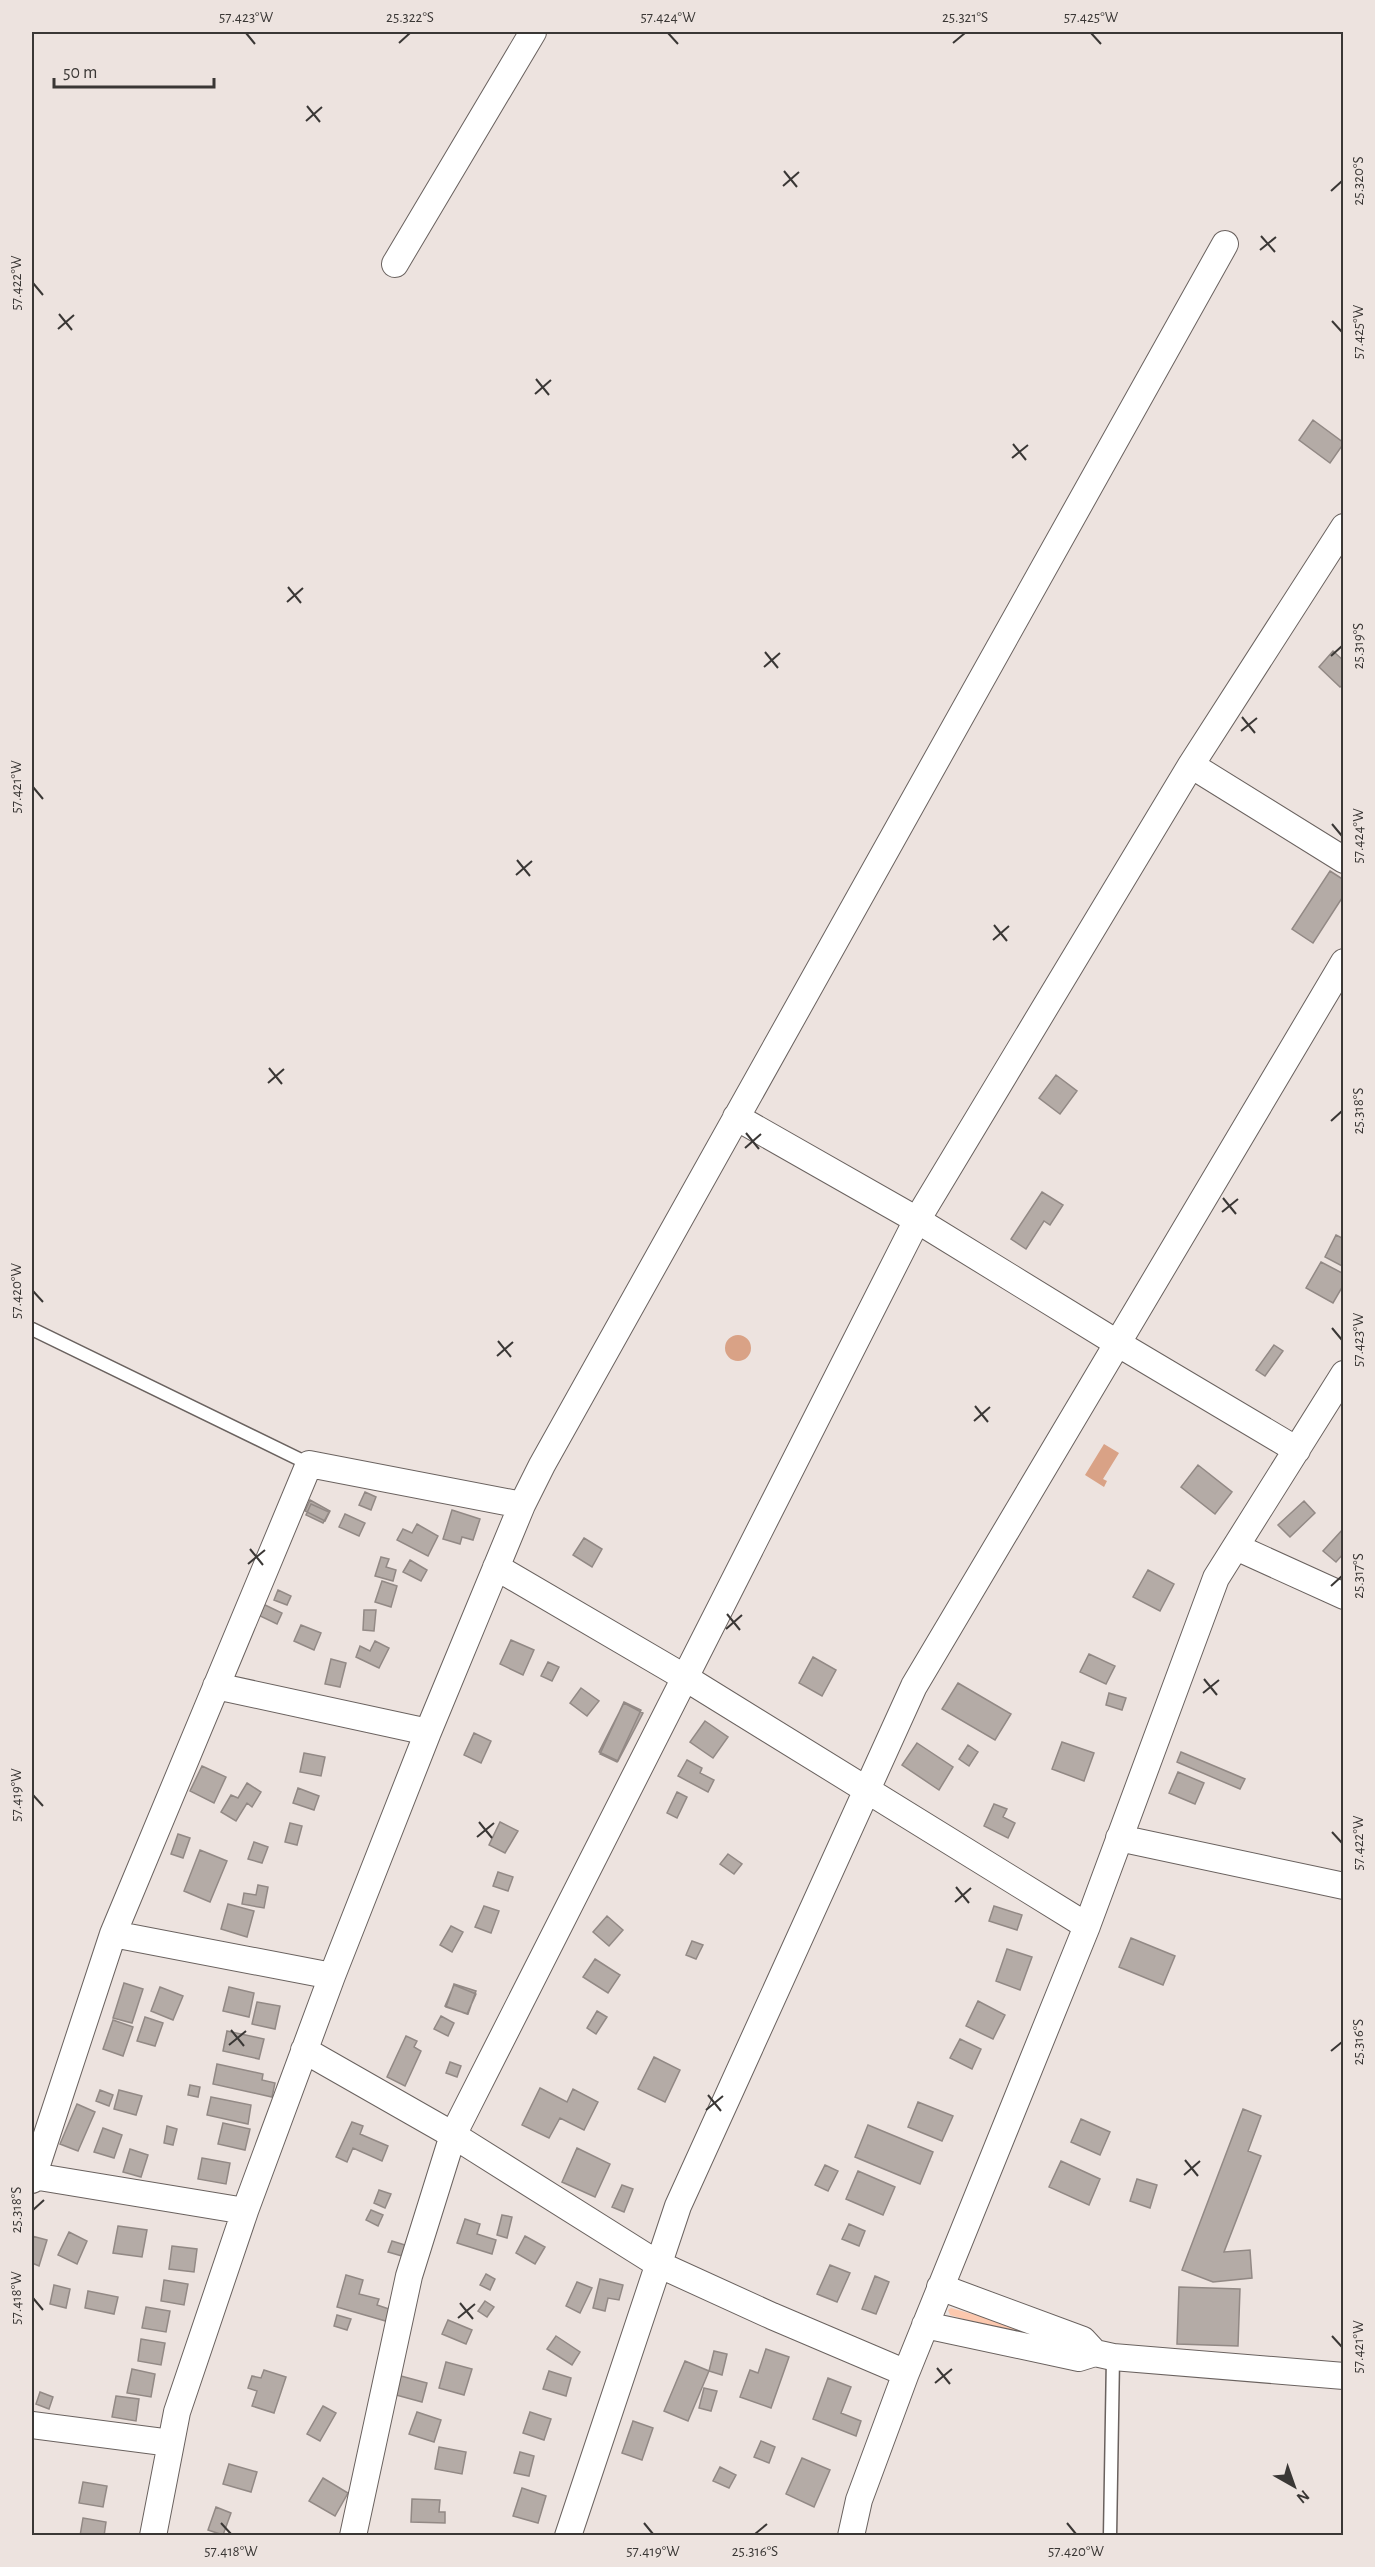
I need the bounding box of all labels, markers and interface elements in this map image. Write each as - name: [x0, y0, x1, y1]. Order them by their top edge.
- text: 57.423°W: [219, 10, 274, 25]
- text: 25.322°S: [386, 10, 434, 25]
- text: 57.424°W: [640, 10, 696, 25]
- text: 25.321°S: [942, 10, 988, 25]
- text: 57.425°W: [1064, 10, 1119, 25]
- scale bar: [54, 51, 214, 89]
- text: 50 m: [63, 64, 97, 82]
- text: 25.320°S: [1351, 157, 1366, 205]
- text: 57.422°W: [9, 255, 24, 310]
- text: 57.425°W: [1351, 304, 1366, 359]
- text: 25.319°S: [1351, 623, 1366, 669]
- text: 57.421°W: [9, 760, 24, 814]
- text: 57.424°W: [1351, 808, 1366, 864]
- text: 25.318°S: [1351, 1088, 1366, 1134]
- text: 57.420°W: [9, 1262, 24, 1319]
- text: 57.423°W: [1351, 1312, 1366, 1367]
- text: 25.317°S: [1351, 1553, 1366, 1599]
- text: 57.419°W: [9, 1768, 24, 1822]
- text: 57.422°W: [1351, 1815, 1366, 1870]
- text: 25.316°S: [1351, 2019, 1366, 2065]
- text: 25.318°S: [9, 2187, 24, 2233]
- text: 57.418°W: [9, 2271, 24, 2325]
- text: 57.421°W: [1351, 2320, 1366, 2374]
- north arrow: [1264, 2456, 1324, 2516]
- text: N: [1294, 2487, 1312, 2506]
- text: 57.418°W: [204, 2544, 258, 2559]
- text: 57.419°W: [626, 2544, 680, 2559]
- text: 25.316°S: [732, 2544, 778, 2559]
- text: 57.420°W: [1048, 2544, 1105, 2559]

